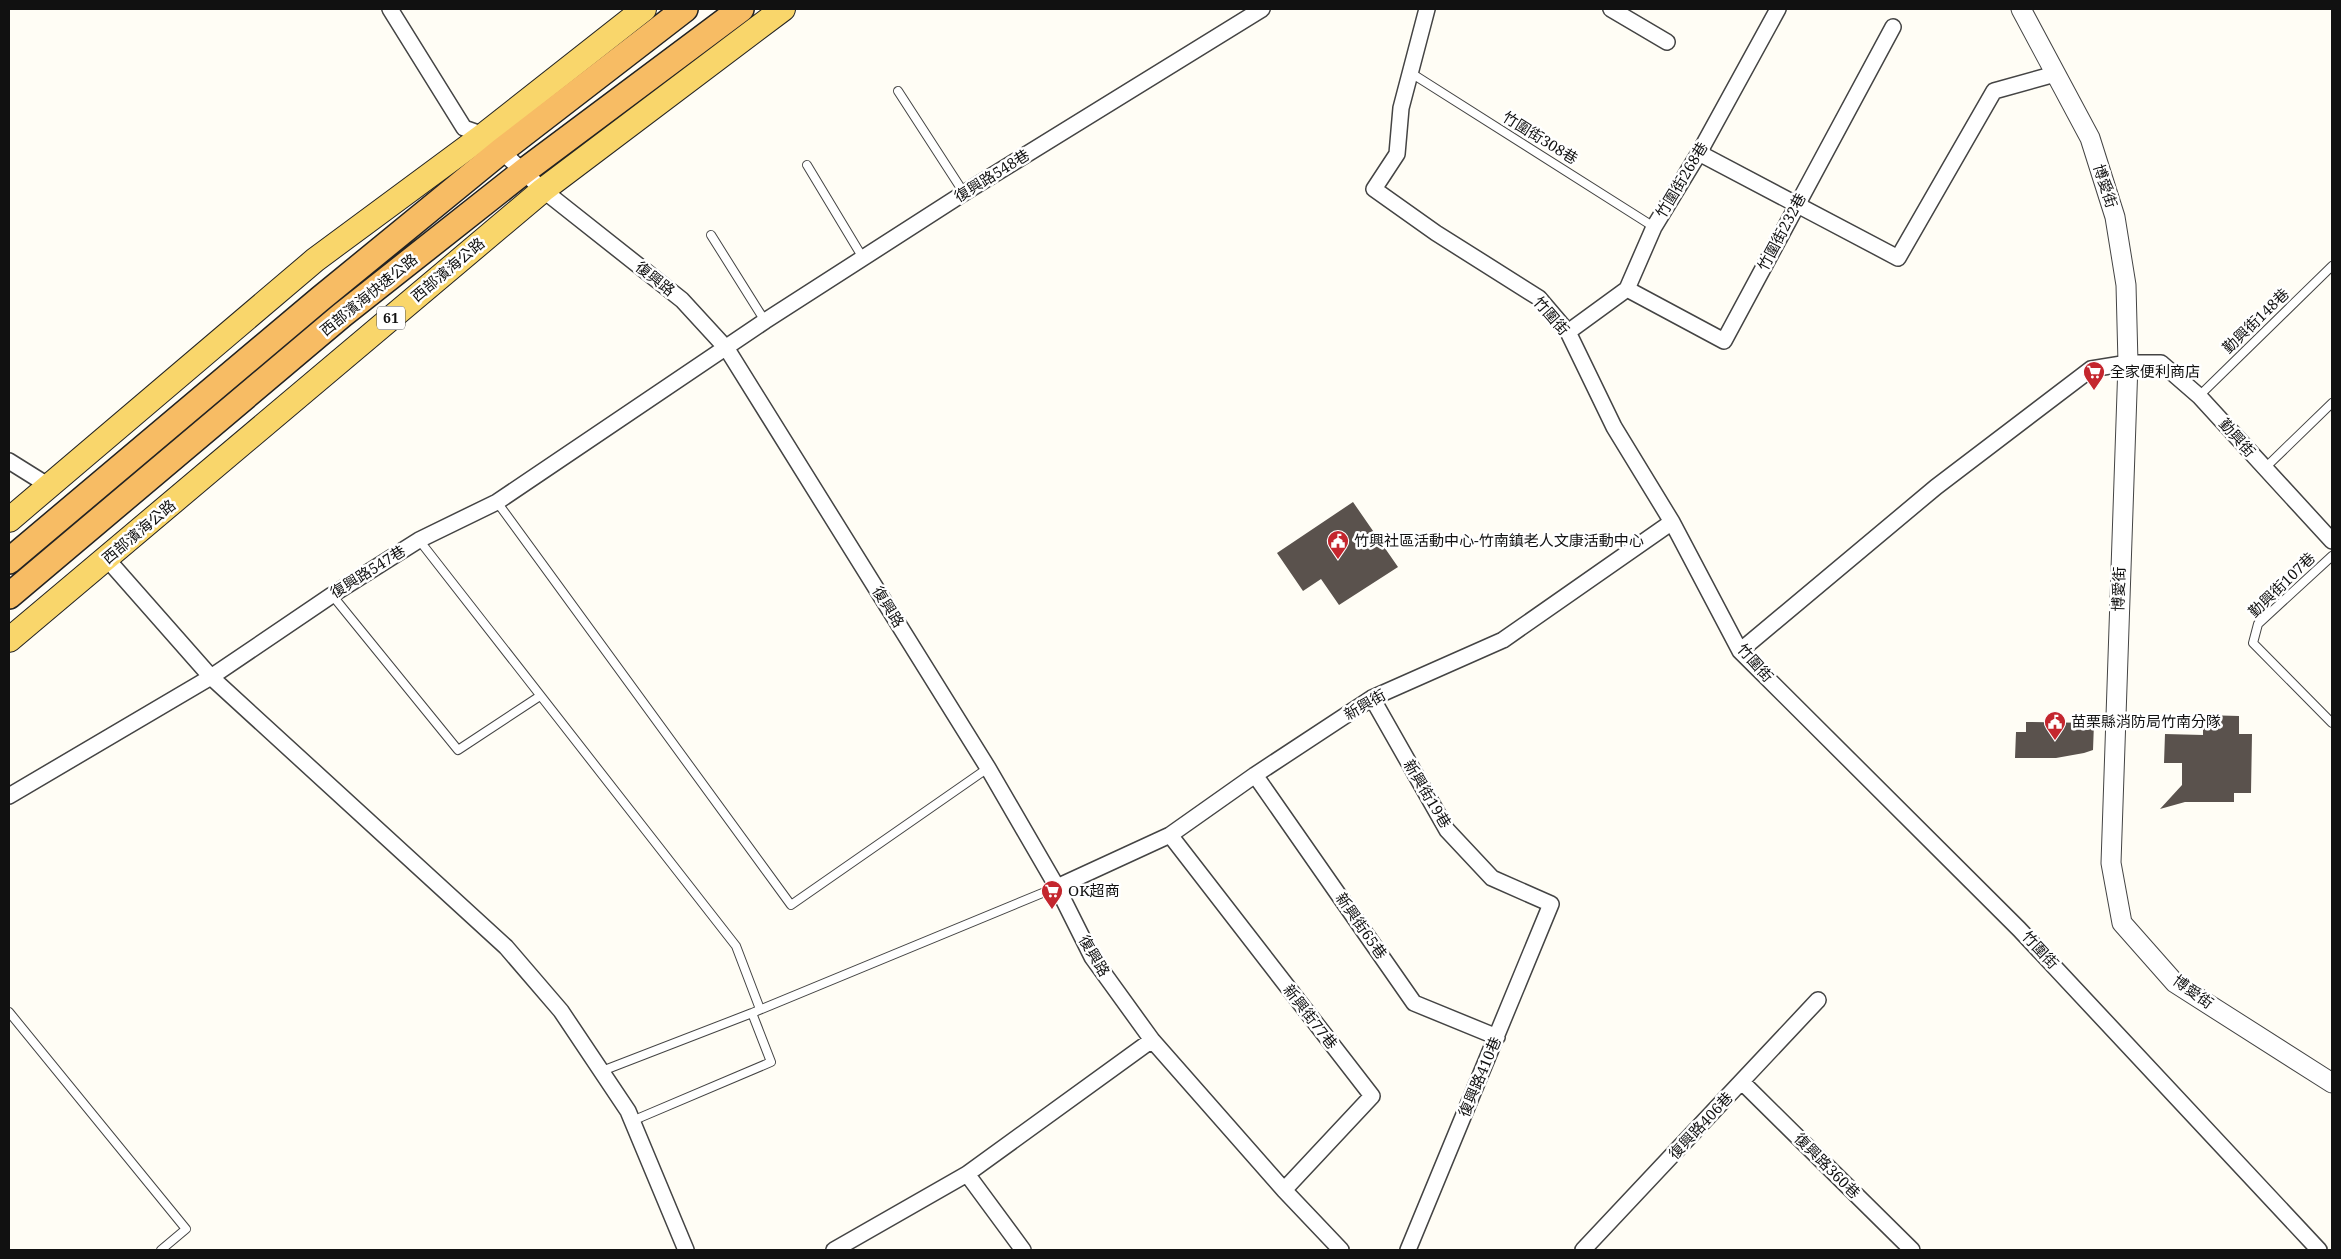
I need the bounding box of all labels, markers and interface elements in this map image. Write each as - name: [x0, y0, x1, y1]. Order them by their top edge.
- street label: 竹圍街308巷: [1499, 106, 1582, 168]
- street label: 竹圍街268巷: [1651, 138, 1712, 221]
- street label: 復興路548巷: [950, 144, 1033, 206]
- street label: 博愛街: [2089, 161, 2122, 210]
- street label: 竹圍街232巷: [1752, 189, 1810, 274]
- street label: 西部濱海公路: [406, 233, 488, 306]
- street label: 西部濱海快速公路: [315, 249, 421, 340]
- street label: 復興路: [632, 256, 680, 300]
- street label: 勤興街148巷: [2218, 284, 2293, 357]
- street label: 竹圍街: [1529, 292, 1574, 339]
- road number: 61: [377, 306, 405, 330]
- supermarket icon: 全家便利商店: [2082, 360, 2106, 391]
- place label: 全家便利商店: [2110, 361, 2200, 381]
- street label: 勤興街: [2215, 414, 2260, 461]
- street label: 西部濱海公路: [97, 495, 179, 568]
- public building icon: 竹興社區活動中心-竹南鎮老人文康活動中心: [1326, 529, 1350, 560]
- place label: 竹興社區活動中心-竹南鎮老人文康活動中心: [1354, 530, 1644, 550]
- street label: 復興路547巷: [326, 540, 409, 602]
- street label: 勤興街107巷: [2244, 548, 2319, 621]
- street label: 博愛街: [2107, 566, 2129, 612]
- street label: 復興路: [868, 582, 909, 631]
- street label: 竹圍街: [1733, 639, 1778, 686]
- street label: 新興街: [1340, 684, 1389, 724]
- public building icon: 苗栗縣消防局竹南分隊: [2043, 710, 2067, 741]
- place label: 苗栗縣消防局竹南分隊: [2071, 711, 2221, 731]
- street label: 新興街19巷: [1400, 755, 1456, 832]
- supermarket icon: OK超商: [1040, 879, 1064, 910]
- place label: OK超商: [1068, 880, 1120, 900]
- street label: 新興街65巷: [1332, 888, 1392, 963]
- street label: 竹圍街: [2018, 926, 2063, 973]
- street label: 復興路: [1075, 931, 1115, 980]
- street label: 博愛街: [2170, 970, 2218, 1013]
- street label: 新興街77巷: [1279, 980, 1342, 1053]
- street label: 復興路410巷: [1453, 1034, 1505, 1120]
- street label: 復興路406巷: [1664, 1087, 1737, 1163]
- street label: 復興路360巷: [1791, 1128, 1865, 1202]

